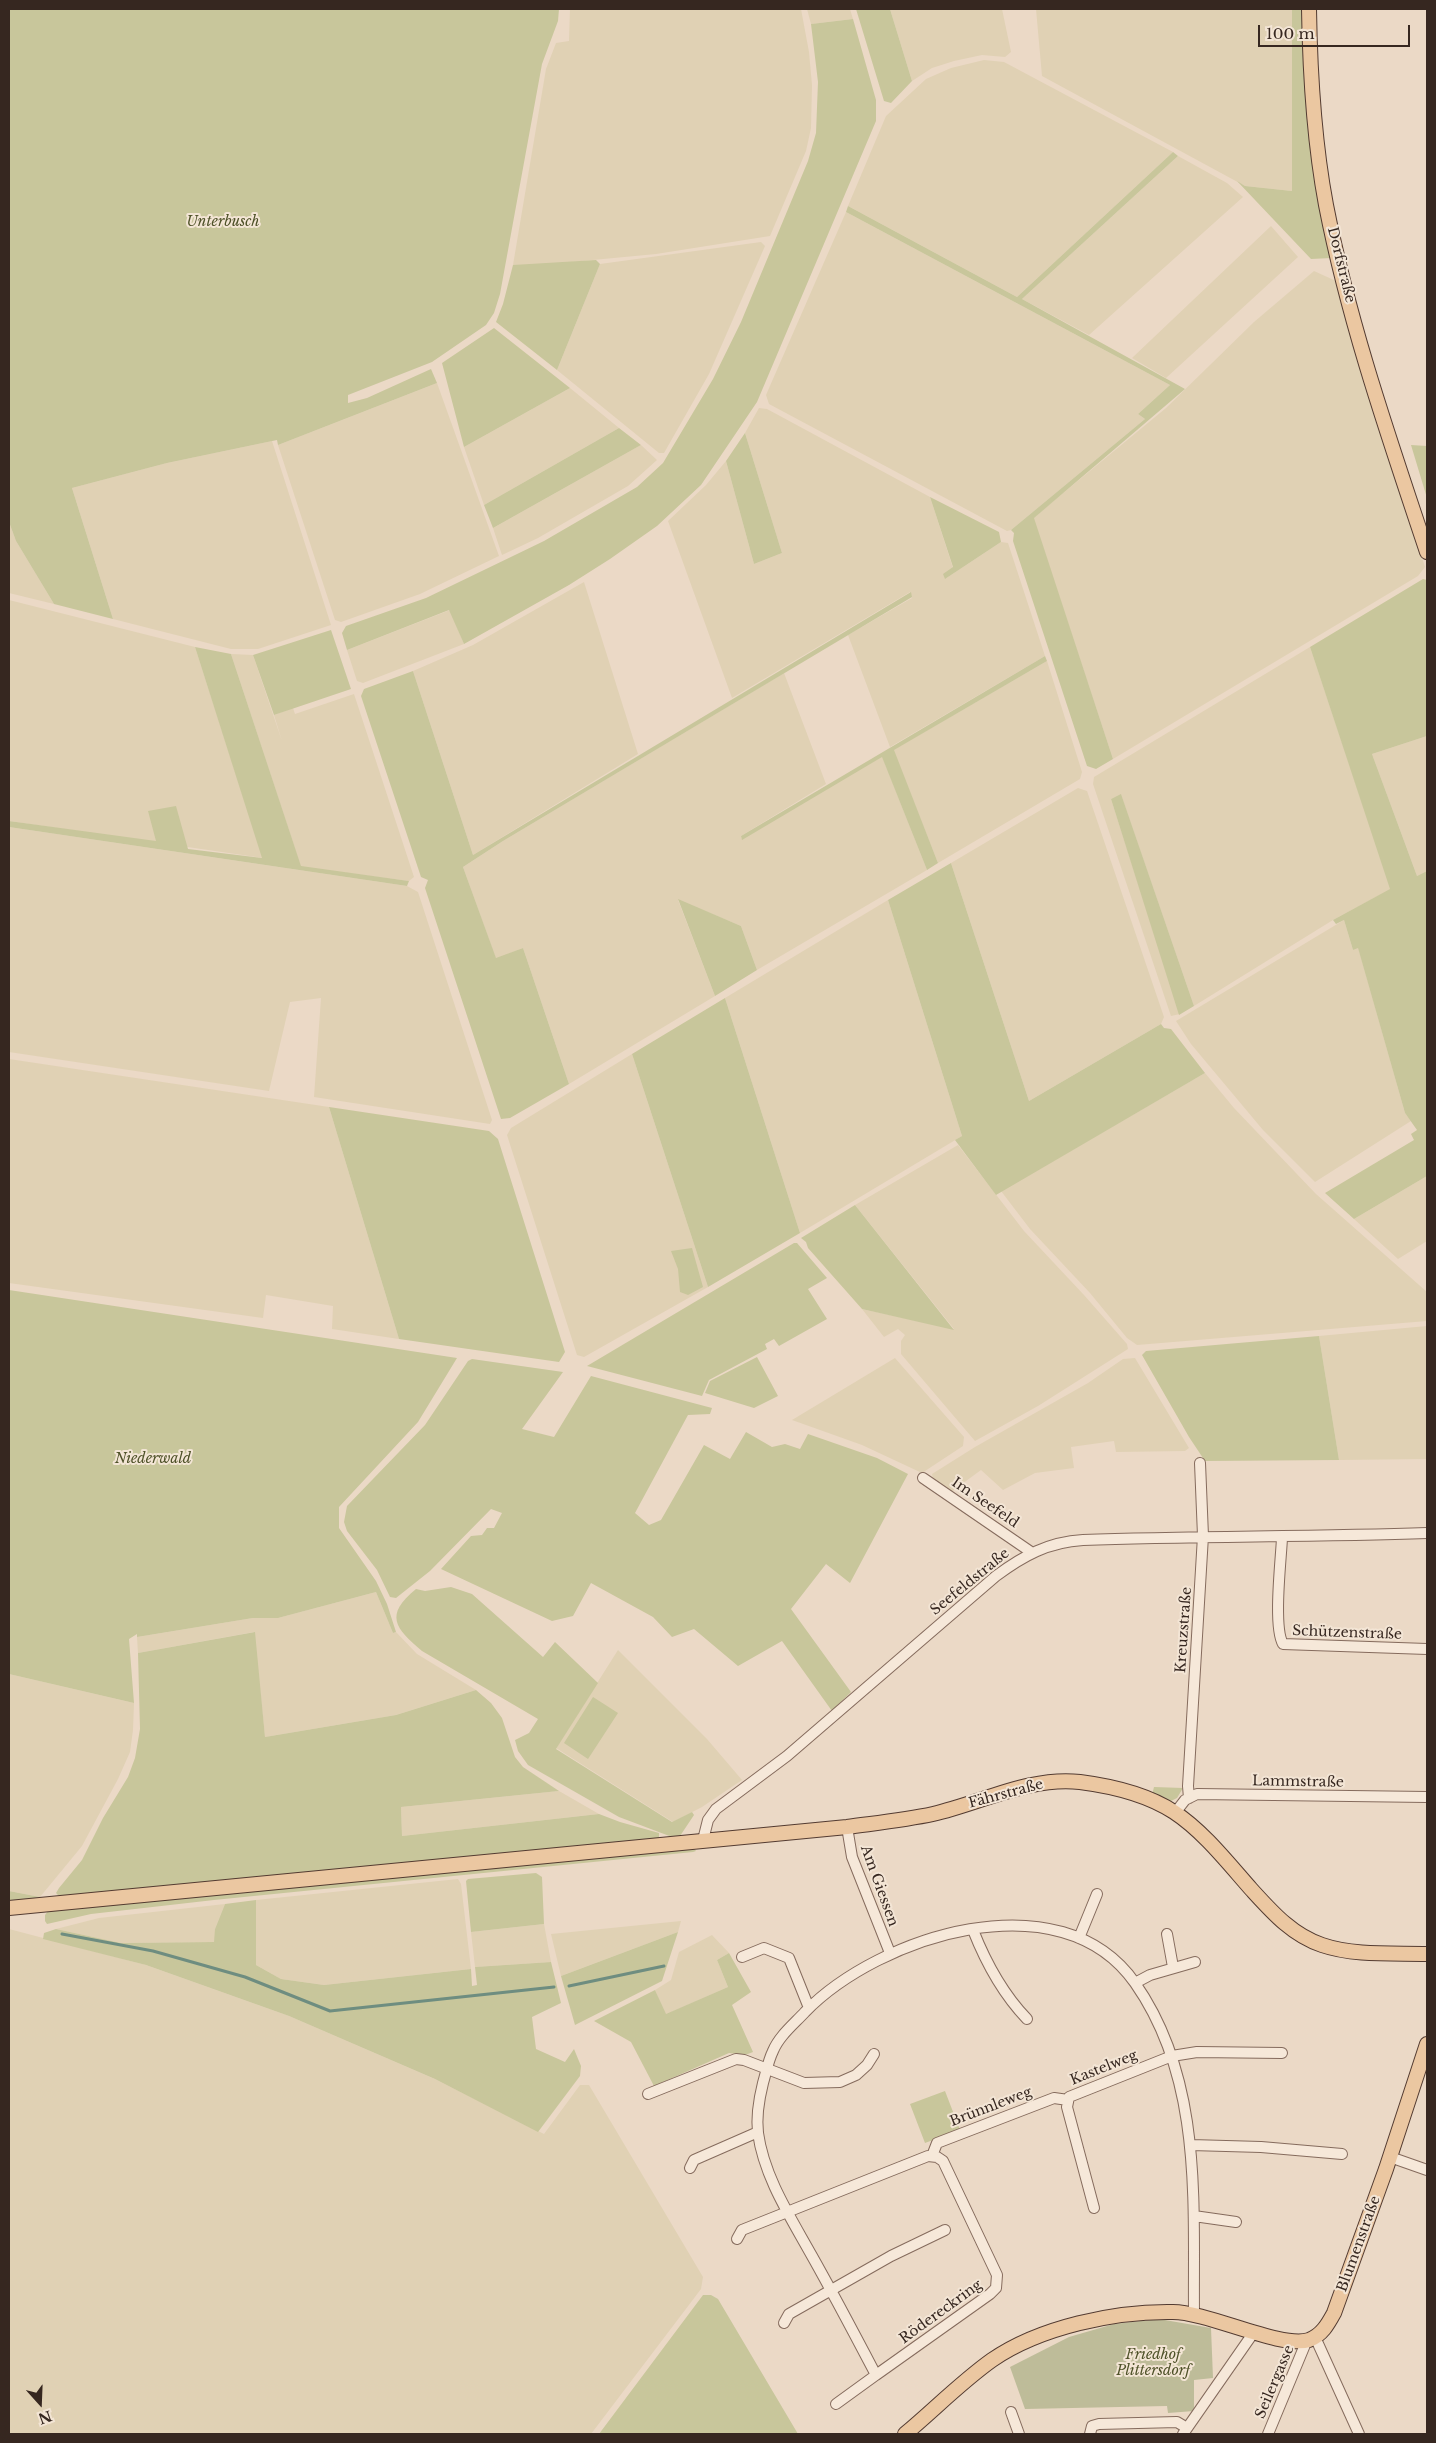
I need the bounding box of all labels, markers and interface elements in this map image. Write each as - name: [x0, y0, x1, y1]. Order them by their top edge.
- scale bar: [1261, 15, 1414, 47]
- text: 100 m: [1266, 24, 1315, 43]
- park label: Unterbusch: [186, 214, 260, 230]
- street label: Dorfstraße: [1323, 225, 1359, 305]
- park label: Niederwald: [115, 1451, 191, 1467]
- street label: Im Seefeld: [948, 1474, 1022, 1532]
- street label: Seefeldstraße: [927, 1545, 1013, 1619]
- street label: Kreuzstraße: [1173, 1586, 1195, 1674]
- street label: Schützenstraße: [1292, 1623, 1402, 1643]
- street label: Lammstraße: [1252, 1773, 1344, 1791]
- street label: Fährstraße: [967, 1776, 1045, 1812]
- street label: Am Giessen: [857, 1843, 901, 1929]
- street label: Kastelweg: [1068, 2047, 1140, 2089]
- street label: Brünnleweg: [948, 2084, 1034, 2130]
- street label: Blumenstraße: [1334, 2194, 1384, 2294]
- street label: Rödereckring: [897, 2276, 985, 2348]
- street label: Seilergasse: [1252, 2343, 1298, 2421]
- park label: Friedhof Plittersdorf: [1116, 2347, 1190, 2380]
- north arrow: [15, 2378, 65, 2428]
- text: N: [36, 2406, 54, 2428]

